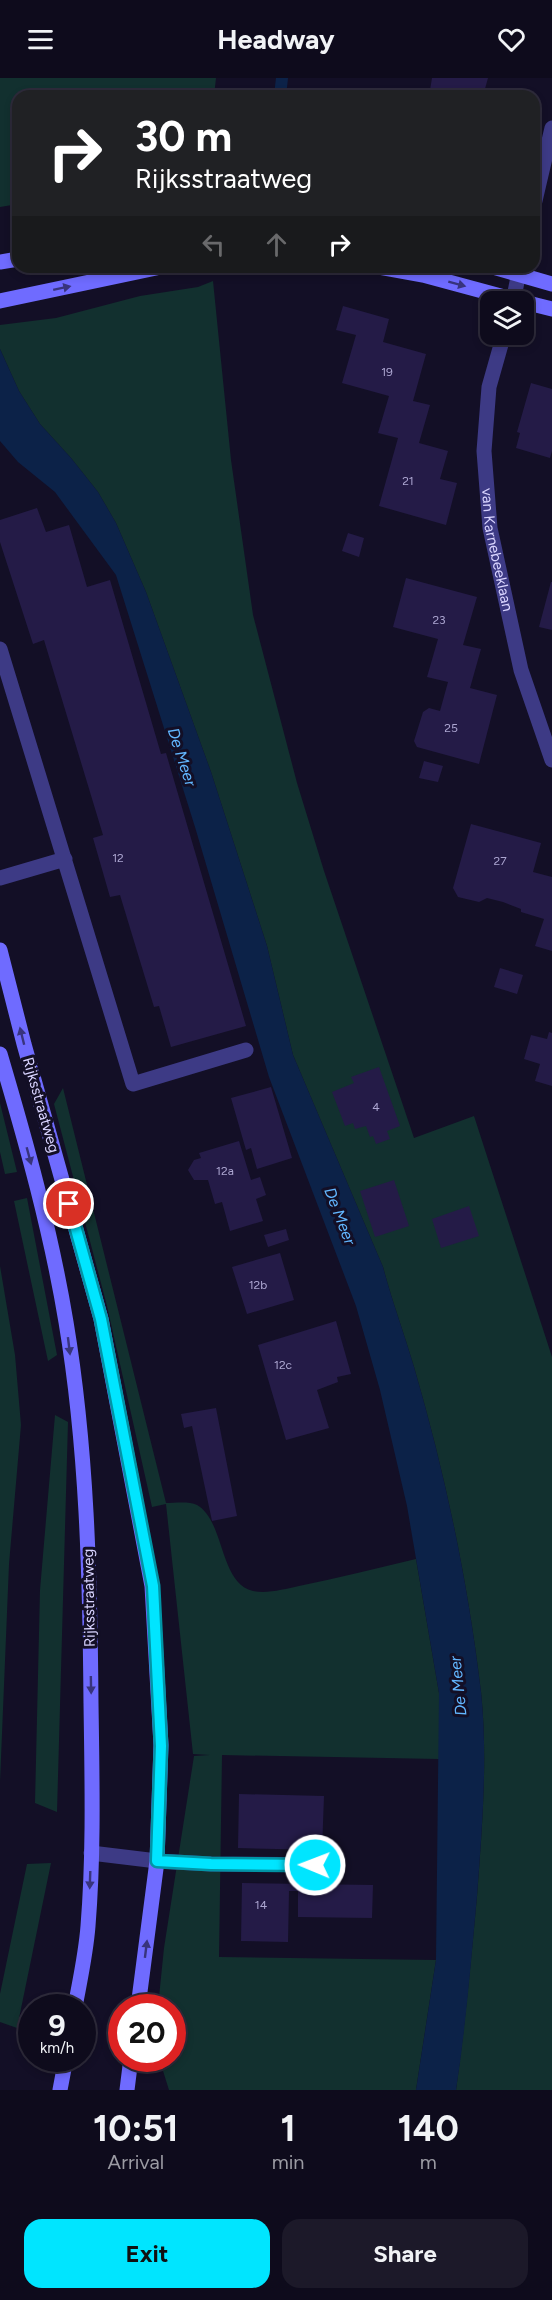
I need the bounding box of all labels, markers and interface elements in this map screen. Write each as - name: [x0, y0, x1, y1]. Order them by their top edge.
- icon: menu: [24, 23, 57, 56]
- text: Headway: [217, 23, 335, 56]
- icon: heart: [495, 23, 528, 56]
- text: 30 m: [135, 111, 232, 162]
- icon: right: [36, 114, 114, 192]
- text: Rijksstraatweg: [135, 162, 312, 195]
- icon: left: [197, 228, 230, 261]
- icon: ahead: [260, 228, 293, 261]
- icon: right: [323, 228, 356, 261]
- one-way arrow: [448, 280, 466, 289]
- one-way arrow: [53, 283, 72, 292]
- map controls: [480, 291, 534, 345]
- button: layers: [480, 291, 534, 345]
- house number: 19: [381, 365, 393, 379]
- house number: 21: [402, 474, 414, 488]
- street label: van Karnebeeklaan: [478, 487, 517, 613]
- house number: 23: [432, 613, 446, 627]
- house number: 25: [444, 721, 458, 735]
- water label: De Meer: [164, 725, 201, 789]
- house number: 12: [112, 851, 124, 865]
- house number: 27: [493, 854, 507, 868]
- one-way arrow: [16, 1027, 26, 1045]
- street label: Rijksstraatweg: [19, 1055, 63, 1155]
- house number: 4: [372, 1100, 380, 1114]
- one-way arrow: [24, 1147, 34, 1165]
- house number: 12a: [216, 1164, 234, 1178]
- pin: [43, 1178, 94, 1229]
- water label: De Meer: [320, 1184, 360, 1248]
- icon: arrive: [52, 1187, 85, 1220]
- house number: 12b: [249, 1278, 267, 1292]
- one-way arrow: [65, 1337, 74, 1356]
- house number: 12c: [274, 1358, 293, 1372]
- street label: Rijksstraatweg: [79, 1549, 99, 1647]
- water label: De Meer: [445, 1655, 471, 1717]
- one-way arrow: [86, 1676, 96, 1695]
- position arrow: [283, 1833, 347, 1897]
- one-way arrow: [85, 1870, 94, 1889]
- house number: 14: [255, 1898, 268, 1912]
- one-way arrow: [141, 1939, 151, 1958]
- speed limit sign: 20: [108, 1994, 186, 2072]
- text: 9: [48, 2007, 66, 2044]
- text: km/h: [40, 2039, 74, 2057]
- text: 10:51: [93, 2107, 179, 2150]
- text: 1: [280, 2107, 296, 2150]
- text: 140: [398, 2107, 459, 2150]
- text: Arrival: [108, 2150, 164, 2174]
- text: min: [272, 2150, 304, 2174]
- text: m: [420, 2150, 437, 2174]
- button: Exit: [24, 2219, 270, 2288]
- button: Share: [282, 2219, 528, 2288]

